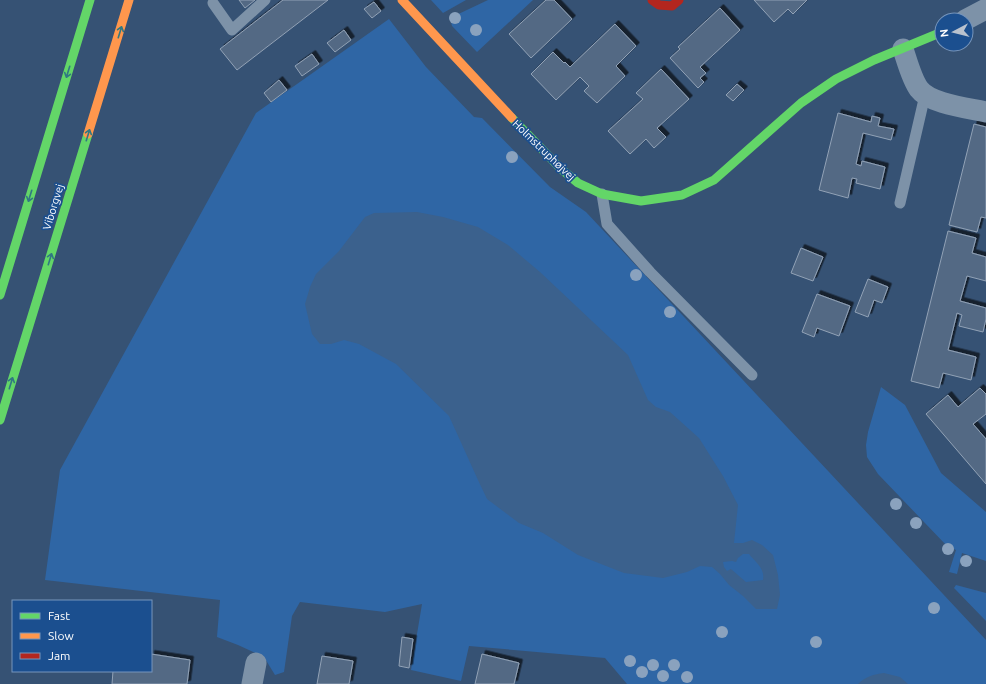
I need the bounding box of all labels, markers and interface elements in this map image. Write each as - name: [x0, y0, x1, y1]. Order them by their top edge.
- north arrow: [934, 12, 974, 52]
- one-way arrow: [117, 25, 124, 38]
- text: N: [938, 28, 951, 38]
- one-way arrow: [64, 65, 71, 78]
- street label: Holmstruphøjvej: [510, 117, 578, 183]
- one-way arrow: [85, 128, 92, 141]
- street label: Viborgvej: [40, 183, 66, 231]
- one-way arrow: [26, 190, 33, 203]
- one-way arrow: [47, 252, 54, 265]
- one-way arrow: [8, 377, 16, 389]
- legend: [12, 600, 152, 672]
- text: Fast: [48, 609, 70, 622]
- text: Slow: [48, 629, 74, 642]
- text: Jam: [48, 649, 70, 662]

